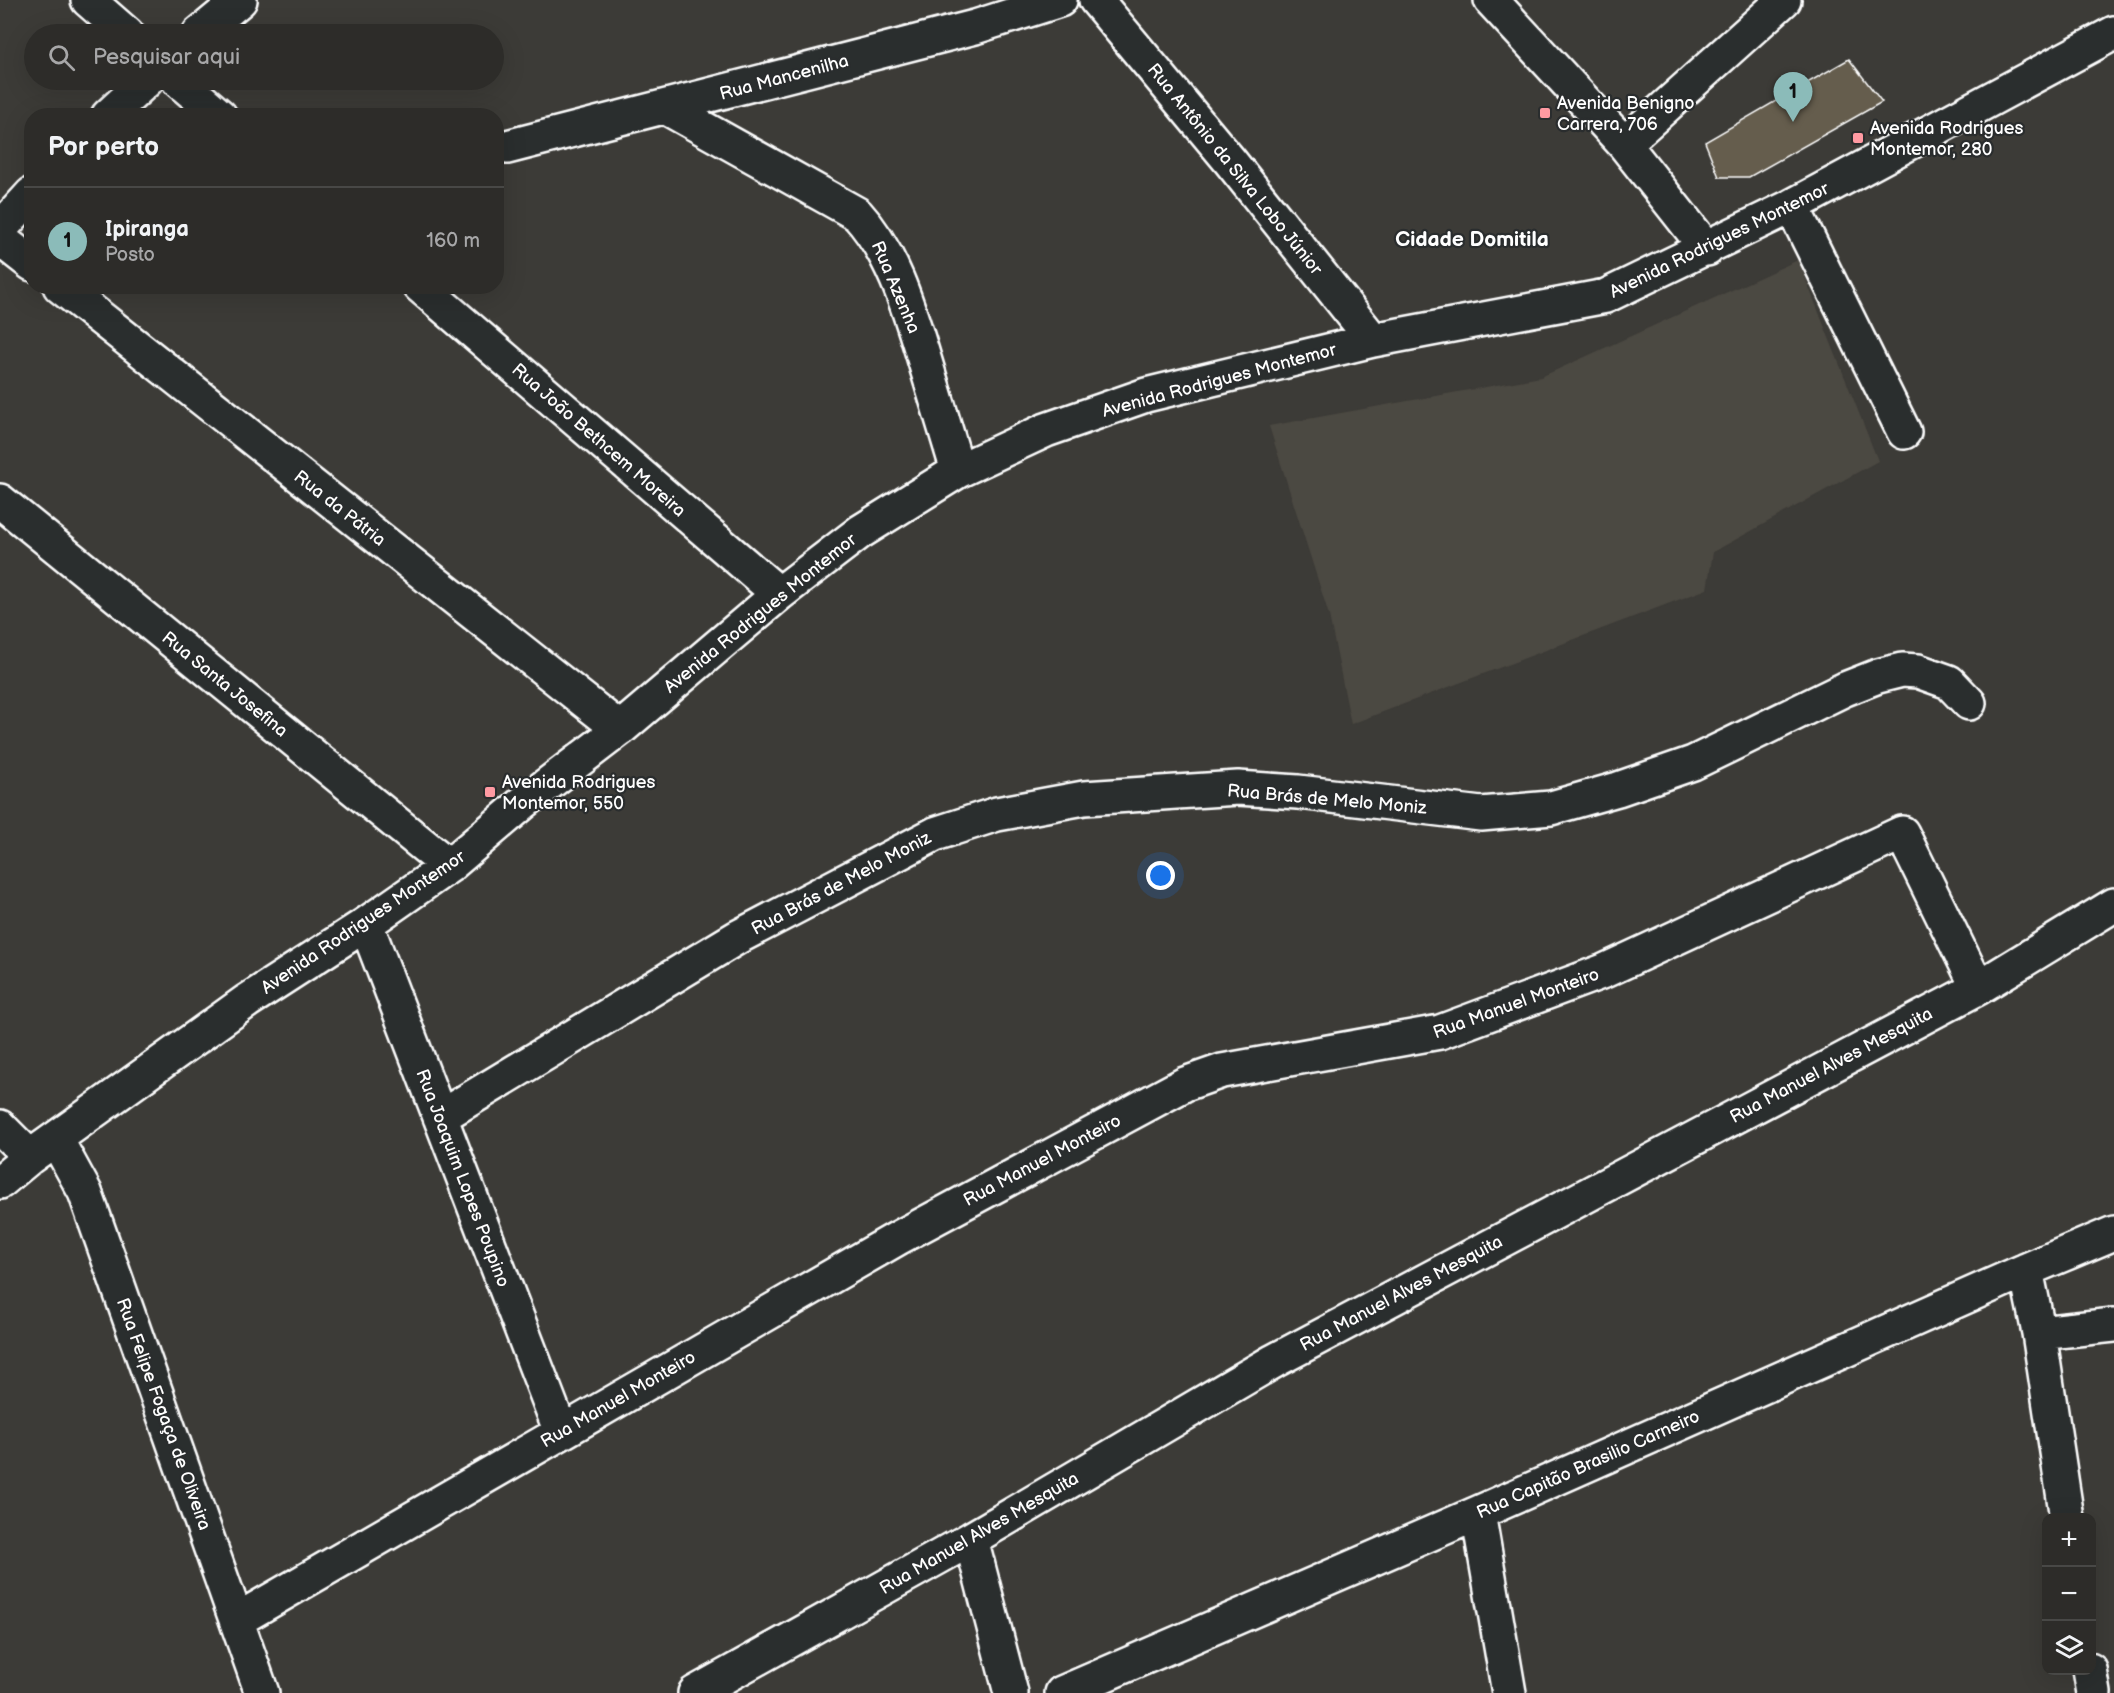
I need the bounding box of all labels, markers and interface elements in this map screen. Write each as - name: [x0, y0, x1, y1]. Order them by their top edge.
- search box: [24, 24, 504, 90]
- icon: search: [45, 41, 78, 74]
- text: Pesquisar aqui: [93, 44, 240, 71]
- street label: Rua Mancenilha: [717, 50, 851, 105]
- street label: Rua Antônio da Silva Lobo Júnior: [1143, 59, 1327, 280]
- pin: 1: [1774, 72, 1812, 122]
- place label: Avenida Benigno Carrera, 706: [1557, 93, 1695, 135]
- marker: Avenida Benigno Carrera, 706: [1538, 106, 1552, 120]
- place label: Avenida Rodrigues Montemor, 280: [1870, 118, 2024, 160]
- marker: Avenida Rodrigues Montemor, 280: [1851, 131, 1865, 145]
- text: Por perto: [48, 132, 159, 163]
- street label: Avenida Rodrigues Montemor: [1606, 178, 1833, 303]
- text: Ipiranga: [105, 216, 189, 243]
- district label: Cidade Domitila: [1395, 227, 1549, 252]
- text: 1: [63, 229, 72, 253]
- text: 160 m: [426, 229, 480, 253]
- street label: Rua Azenha: [867, 238, 924, 336]
- text: Posto: [105, 243, 155, 267]
- street label: Avenida Rodrigues Montemor: [1100, 339, 1339, 422]
- street label: Rua João Bethcem Moreira: [508, 359, 690, 522]
- street label: Rua da Pátria: [290, 466, 390, 551]
- street label: Avenida Rodrigues Montemor: [660, 529, 861, 698]
- street label: Rua Santa Josefina: [158, 627, 292, 742]
- place label: Avenida Rodrigues Montemor, 550: [502, 772, 656, 814]
- street label: Rua Brás de Melo Moniz: [1226, 780, 1428, 819]
- marker: Avenida Rodrigues Montemor, 550: [483, 785, 497, 799]
- street label: Rua Brás de Melo Moniz: [748, 827, 935, 940]
- street label: Avenida Rodrigues Montemor: [257, 846, 470, 999]
- your location: [1146, 861, 1175, 890]
- street label: Rua Manuel Monteiro: [1430, 964, 1602, 1043]
- street label: Rua Manuel Alves Mesquita: [1726, 1003, 1936, 1128]
- street label: Rua Joaquim Lopes Poupino: [411, 1066, 514, 1290]
- street label: Rua Manuel Monteiro: [960, 1110, 1125, 1211]
- street label: Rua Manuel Alves Mesquita: [1296, 1231, 1506, 1356]
- street label: Rua Felipe Fogaça de Oliveira: [112, 1295, 215, 1533]
- street label: Rua Manuel Monteiro: [537, 1346, 699, 1452]
- street label: Rua Capitão Brasilio Carneiro: [1473, 1406, 1703, 1523]
- street label: Rua Manuel Alves Mesquita: [876, 1468, 1082, 1599]
- map controls: [2042, 1513, 2096, 1675]
- button: +: [2042, 1513, 2096, 1567]
- button: −: [2042, 1567, 2096, 1621]
- button: layers: [2042, 1621, 2096, 1675]

